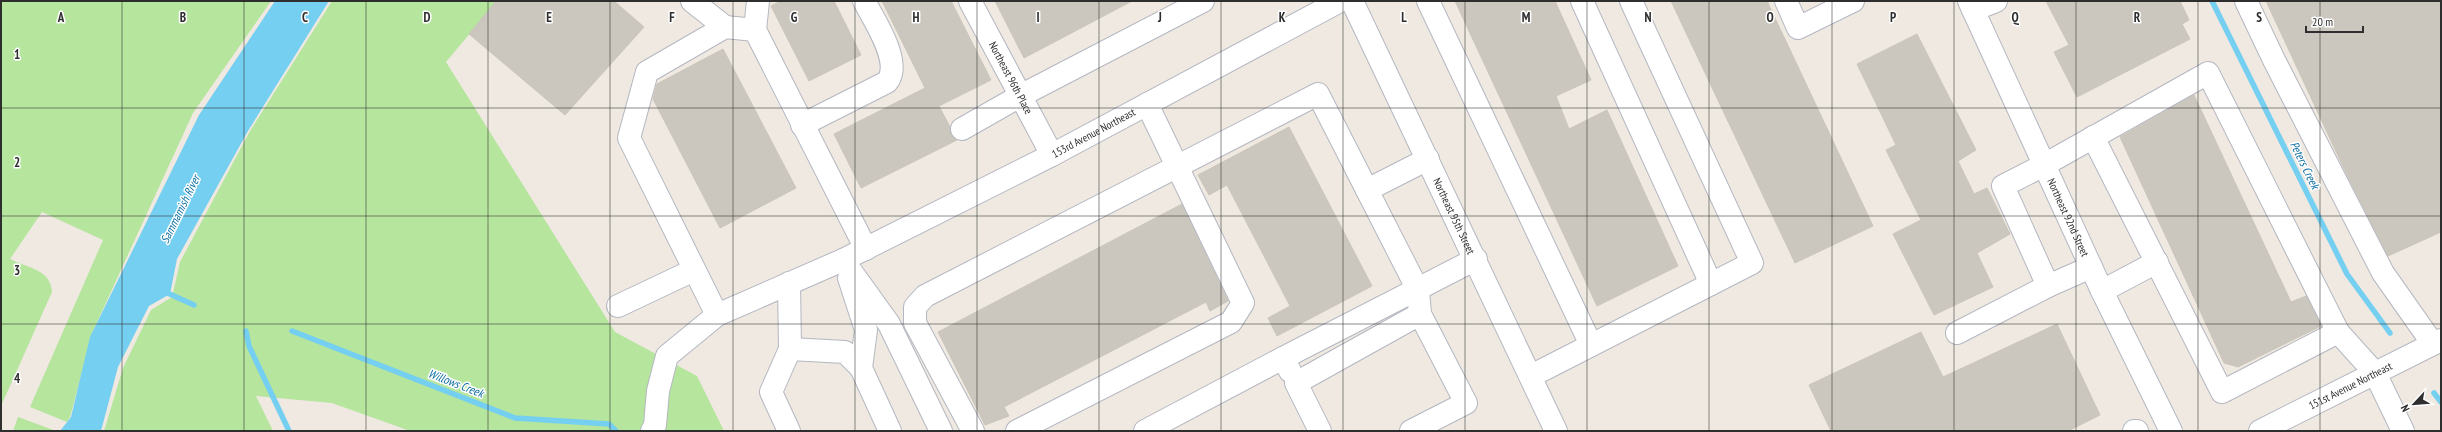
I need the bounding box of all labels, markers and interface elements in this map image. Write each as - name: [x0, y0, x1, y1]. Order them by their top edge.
- scale bar: [2306, 8, 2363, 34]
- text: A: [57, 9, 65, 26]
- text: B: [180, 9, 186, 26]
- text: C: [302, 9, 308, 26]
- text: D: [424, 9, 431, 26]
- text: E: [546, 9, 552, 26]
- text: F: [669, 9, 675, 26]
- text: G: [791, 9, 798, 26]
- text: H: [913, 9, 920, 26]
- text: I: [1036, 9, 1040, 26]
- text: J: [1157, 9, 1162, 26]
- text: K: [1279, 9, 1286, 26]
- text: L: [1401, 9, 1407, 26]
- text: M: [1522, 9, 1531, 26]
- text: N: [1644, 9, 1652, 26]
- text: O: [1766, 9, 1774, 26]
- text: P: [1890, 9, 1896, 26]
- text: Q: [2011, 9, 2019, 26]
- text: R: [2134, 9, 2141, 26]
- text: S: [2256, 9, 2262, 26]
- text: 20 m: [2312, 14, 2333, 29]
- street label: Northeast 96th Place: [986, 39, 1036, 117]
- text: 1: [14, 46, 20, 63]
- street label: 153rd Avenue Northeast: [1049, 105, 1138, 161]
- water label: Peters Creek: [2287, 139, 2324, 192]
- text: 2: [14, 154, 20, 171]
- water label: Sammamish River: [157, 171, 204, 246]
- street label: Northeast 95th Street: [1430, 176, 1478, 256]
- street label: Northeast 92nd Street: [2044, 176, 2092, 259]
- text: 3: [14, 262, 20, 279]
- street label: 151st Avenue Northeast: [2306, 359, 2394, 412]
- water label: Willows Creek: [426, 366, 487, 401]
- text: 4: [14, 370, 21, 387]
- north arrow: [2394, 384, 2434, 424]
- text: N: [2397, 403, 2413, 414]

